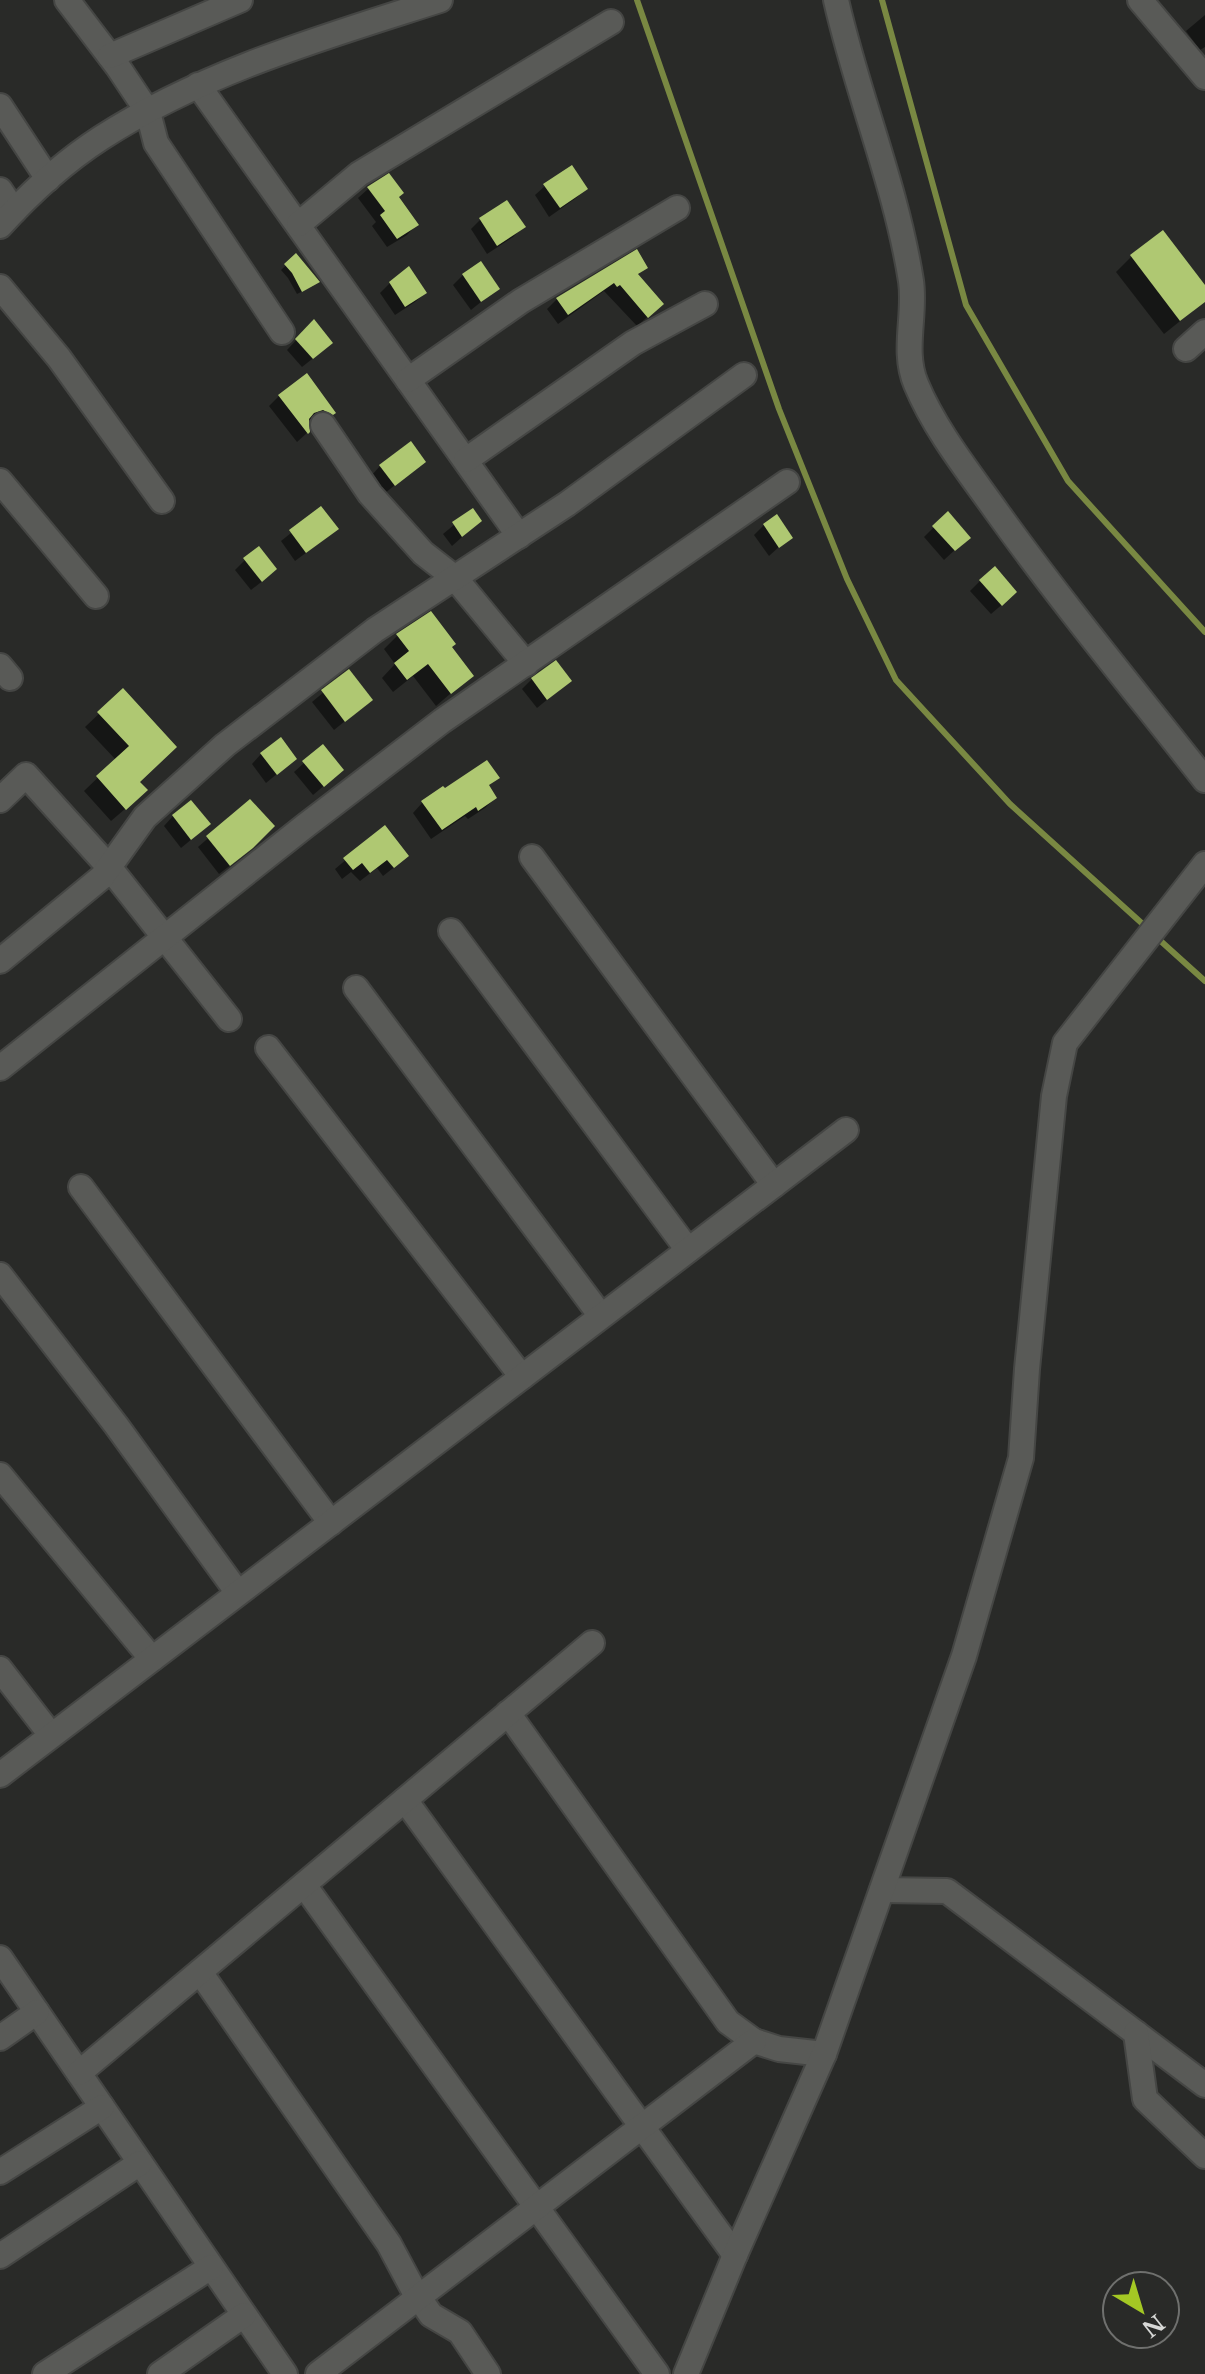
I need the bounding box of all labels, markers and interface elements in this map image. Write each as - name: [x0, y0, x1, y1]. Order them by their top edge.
- north arrow: [1101, 2270, 1181, 2350]
- text: N: [1136, 2308, 1169, 2343]

